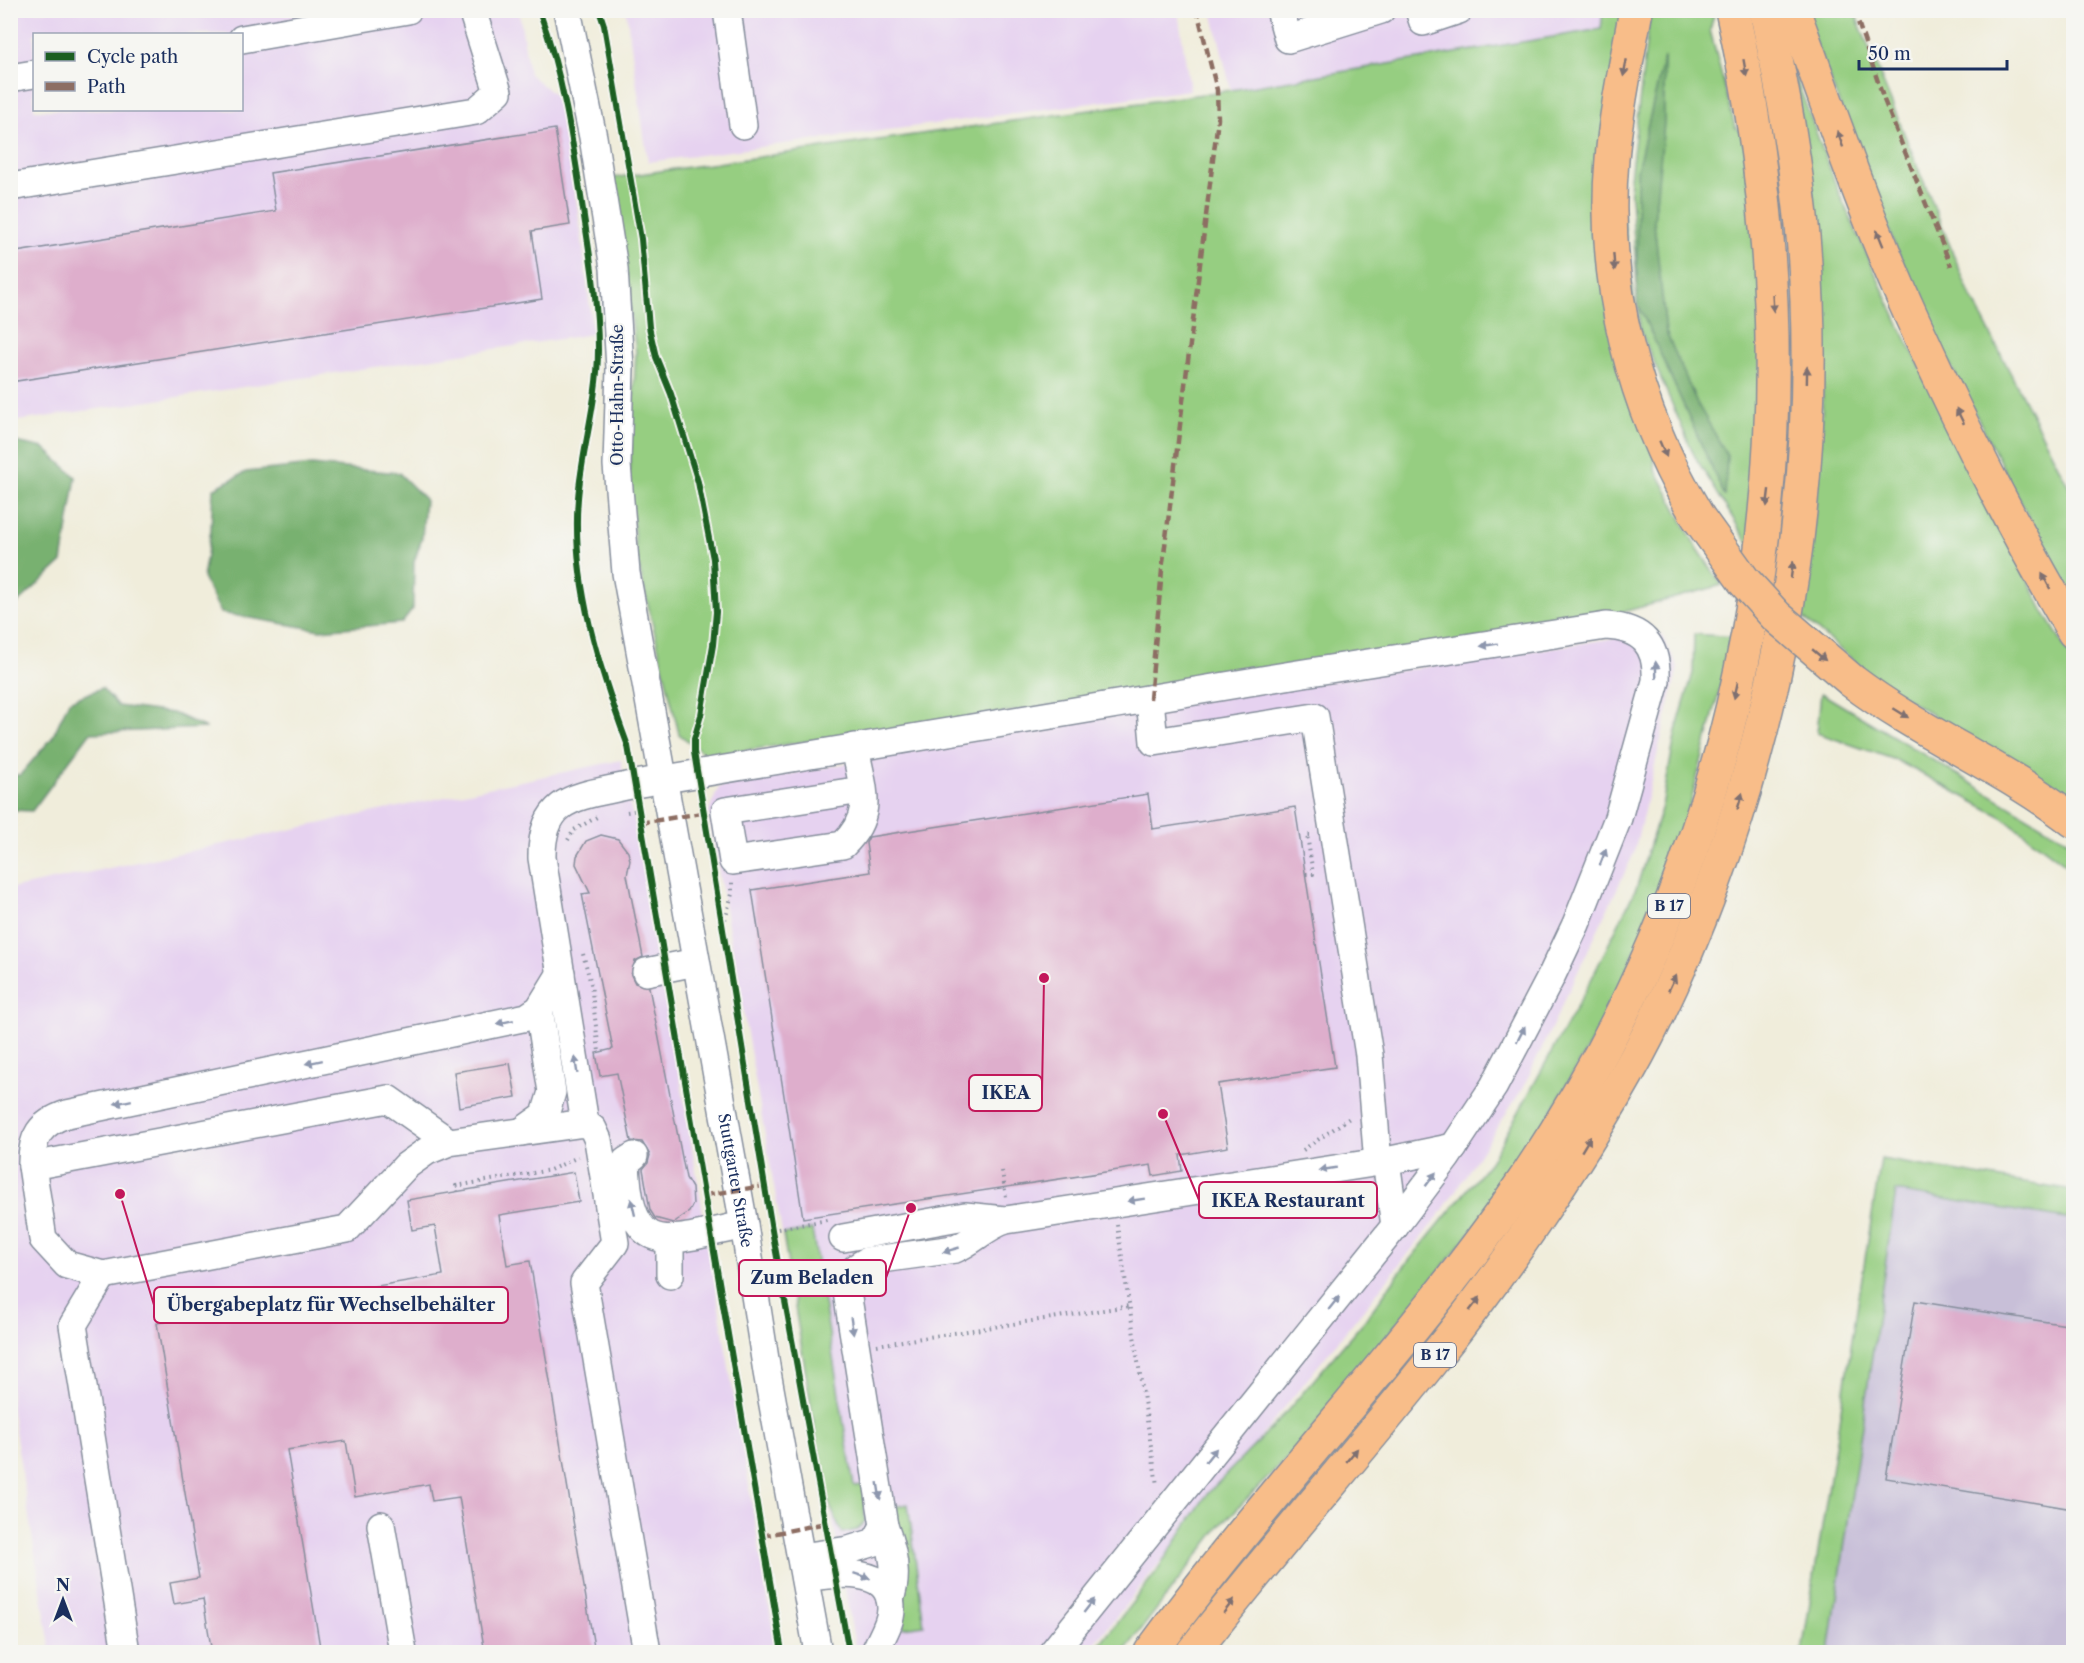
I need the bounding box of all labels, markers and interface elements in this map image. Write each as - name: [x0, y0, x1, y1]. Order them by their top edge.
- legend: [33, 33, 243, 111]
- scale bar: [1859, 33, 2008, 71]
- text: 50 m: [1868, 43, 1911, 65]
- text: Cycle path: [87, 46, 178, 68]
- one-way arrow: [1741, 58, 1750, 77]
- one-way arrow: [1620, 59, 1629, 78]
- text: Path: [87, 76, 126, 98]
- one-way arrow: [1834, 129, 1844, 147]
- one-way arrow: [1875, 229, 1885, 247]
- one-way arrow: [1610, 252, 1619, 271]
- one-way arrow: [1768, 293, 1777, 312]
- street label: Otto-Hahn-Straße: [607, 324, 627, 466]
- one-way arrow: [1802, 366, 1811, 385]
- one-way arrow: [1956, 407, 1965, 424]
- one-way arrow: [1658, 441, 1668, 459]
- one-way arrow: [1763, 488, 1773, 507]
- one-way arrow: [1788, 560, 1797, 579]
- one-way arrow: [2041, 572, 2051, 589]
- one-way arrow: [1479, 640, 1498, 649]
- one-way arrow: [1811, 648, 1827, 661]
- one-way arrow: [1651, 661, 1660, 680]
- one-way arrow: [1731, 681, 1740, 700]
- one-way arrow: [1893, 708, 1909, 719]
- one-way arrow: [1736, 792, 1746, 810]
- one-way arrow: [1599, 848, 1608, 866]
- road number: B 17: [1648, 894, 1690, 918]
- one-way arrow: [1667, 974, 1676, 991]
- one-way arrow: [495, 1018, 514, 1027]
- one-way arrow: [1516, 1025, 1526, 1042]
- one-way arrow: [571, 1056, 580, 1075]
- one-way arrow: [304, 1058, 323, 1067]
- callout: IKEA: [969, 1075, 1042, 1111]
- text: IKEA: [982, 1082, 1032, 1104]
- one-way arrow: [113, 1098, 132, 1107]
- street label: Stuttgarter Straße: [714, 1112, 757, 1249]
- one-way arrow: [1580, 1136, 1591, 1152]
- one-way arrow: [1319, 1165, 1338, 1174]
- one-way arrow: [1425, 1171, 1437, 1187]
- callout: IKEA Restaurant: [1199, 1182, 1377, 1218]
- text: IKEA Restaurant: [1211, 1190, 1366, 1212]
- one-way arrow: [1126, 1195, 1145, 1204]
- one-way arrow: [627, 1197, 637, 1216]
- one-way arrow: [942, 1245, 960, 1255]
- callout: Zum Beladen: [739, 1260, 886, 1296]
- text: Zum Beladen: [750, 1267, 874, 1289]
- callout: Übergabeplatz für Wechselbehälter: [154, 1287, 508, 1323]
- text: Übergabeplatz für Wechselbehälter: [167, 1293, 496, 1316]
- one-way arrow: [1327, 1295, 1340, 1311]
- one-way arrow: [1469, 1296, 1482, 1312]
- one-way arrow: [848, 1317, 857, 1336]
- road number: B 17: [1414, 1343, 1456, 1367]
- one-way arrow: [1205, 1447, 1217, 1462]
- one-way arrow: [1346, 1448, 1358, 1463]
- one-way arrow: [874, 1482, 883, 1501]
- north arrow: [33, 1570, 93, 1630]
- one-way arrow: [853, 1572, 871, 1581]
- text: N: [56, 1575, 70, 1595]
- one-way arrow: [1222, 1598, 1235, 1614]
- one-way arrow: [1083, 1599, 1095, 1614]

